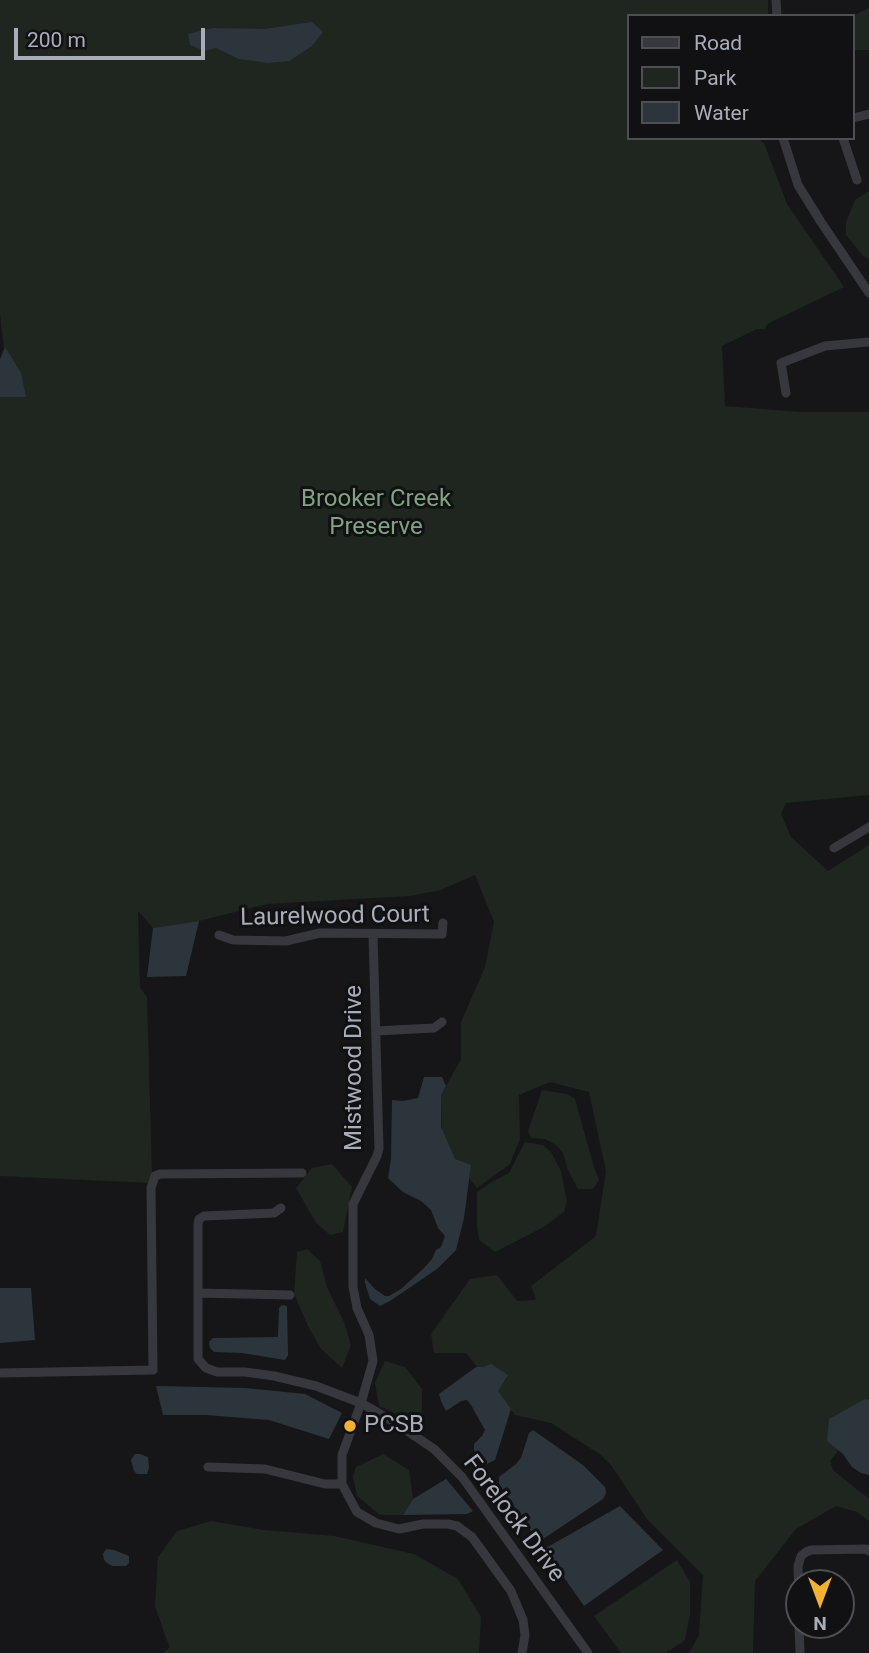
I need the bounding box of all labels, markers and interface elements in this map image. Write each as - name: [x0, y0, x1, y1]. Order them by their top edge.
- scale bar: [18, 14, 208, 58]
- legend: [628, 14, 855, 140]
- text: 200 m: [27, 28, 86, 52]
- text: Road: [694, 31, 742, 55]
- text: Park: [694, 66, 736, 90]
- text: Water: [694, 101, 749, 125]
- park label: Brooker Creek Preserve: [301, 486, 451, 542]
- street label: Laurelwood Court: [240, 901, 430, 933]
- street label: Mistwood Drive: [341, 985, 369, 1151]
- place label: PCSB: [364, 1412, 424, 1440]
- marker: PCSB: [342, 1418, 358, 1434]
- street label: Forelock Drive: [456, 1450, 570, 1588]
- north arrow: [785, 1569, 855, 1639]
- text: N: [813, 1612, 827, 1635]

